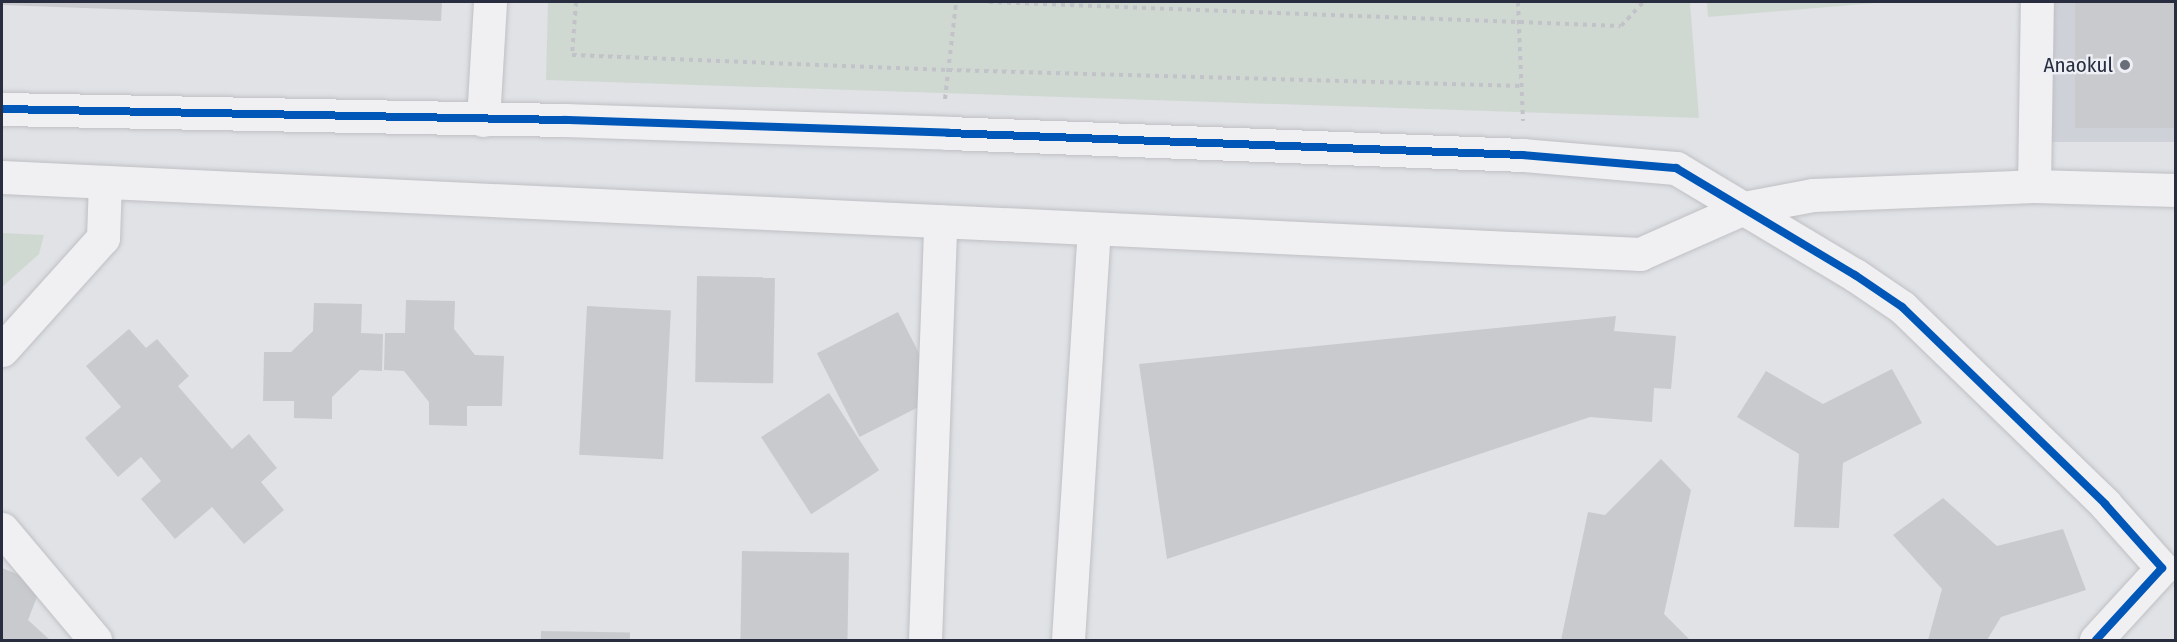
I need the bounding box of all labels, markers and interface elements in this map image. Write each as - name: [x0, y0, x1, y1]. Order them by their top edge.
- place label: Anaokul: [2043, 52, 2113, 78]
- marker: Anaokul: [2118, 58, 2132, 72]

